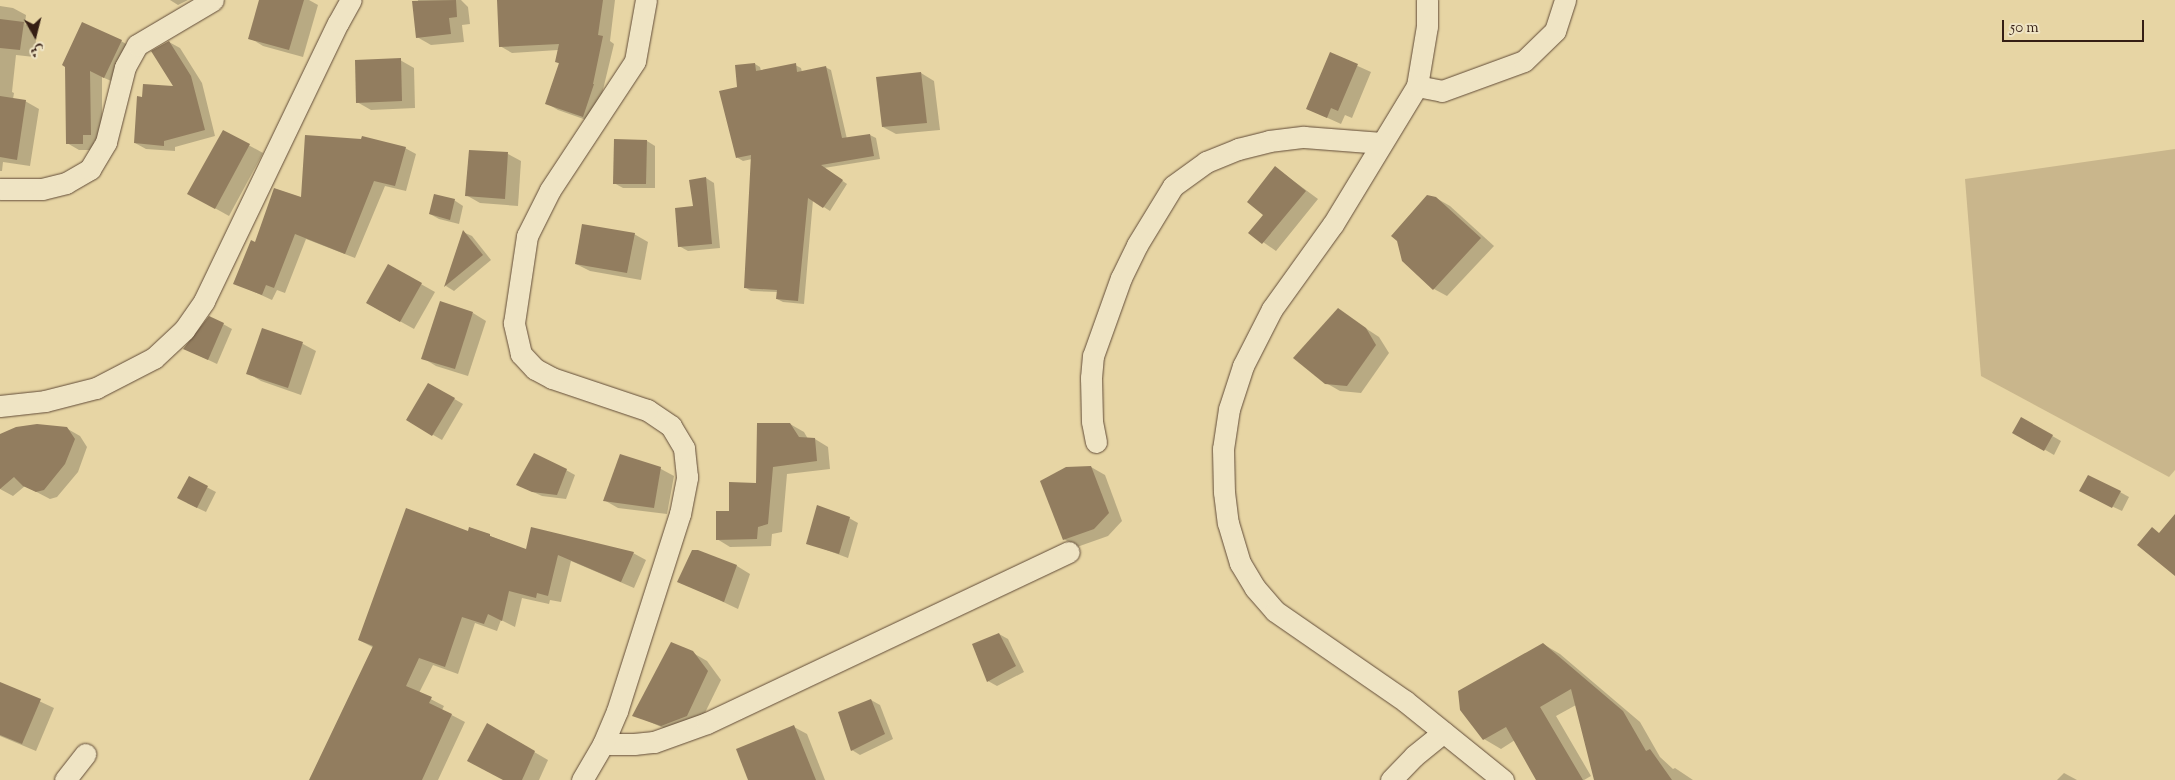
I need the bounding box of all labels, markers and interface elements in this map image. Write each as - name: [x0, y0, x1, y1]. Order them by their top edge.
- north arrow: [10, 10, 60, 60]
- scale bar: [2005, 10, 2148, 42]
- text: 50 m: [2010, 18, 2039, 39]
- text: ش: [29, 39, 45, 61]

